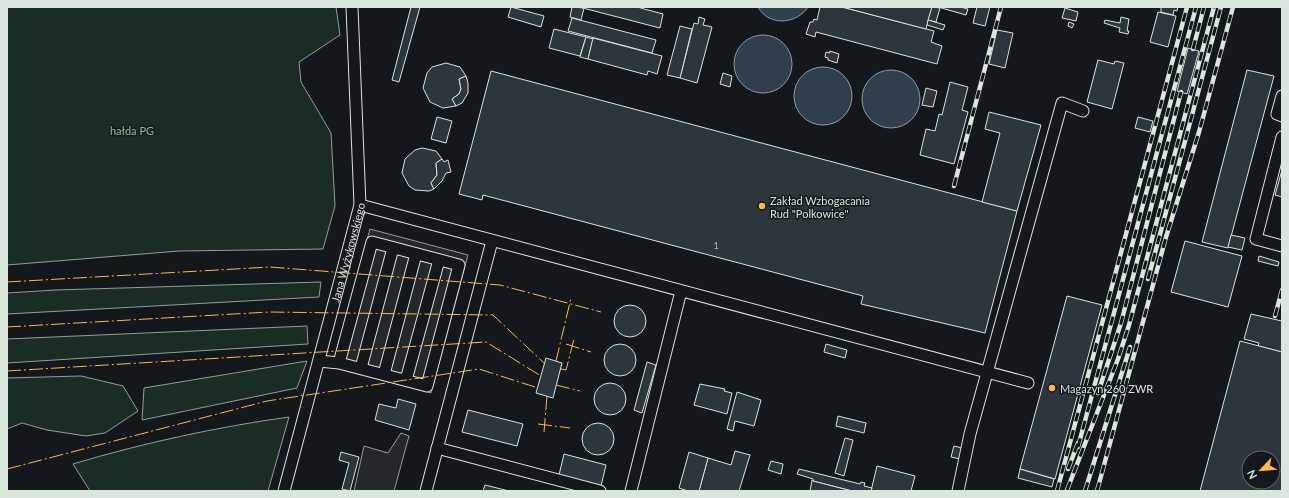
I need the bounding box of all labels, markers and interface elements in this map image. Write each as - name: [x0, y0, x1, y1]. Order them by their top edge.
- park label: hałda PG: [110, 124, 154, 137]
- place label: Zakład Wzbogacania Rud "Polkowice": [770, 194, 870, 220]
- street label: Jana Wyżykowskiego: [328, 201, 367, 303]
- marker: Zakład Wzbogacania Rud "Polkowice": [757, 201, 767, 211]
- house number: 1: [713, 240, 719, 251]
- place label: Magazyn 260 ZWR: [1060, 382, 1153, 395]
- marker: Magazyn 260 ZWR: [1047, 383, 1057, 393]
- north arrow: [1241, 450, 1281, 490]
- text: N: [1244, 468, 1259, 481]

